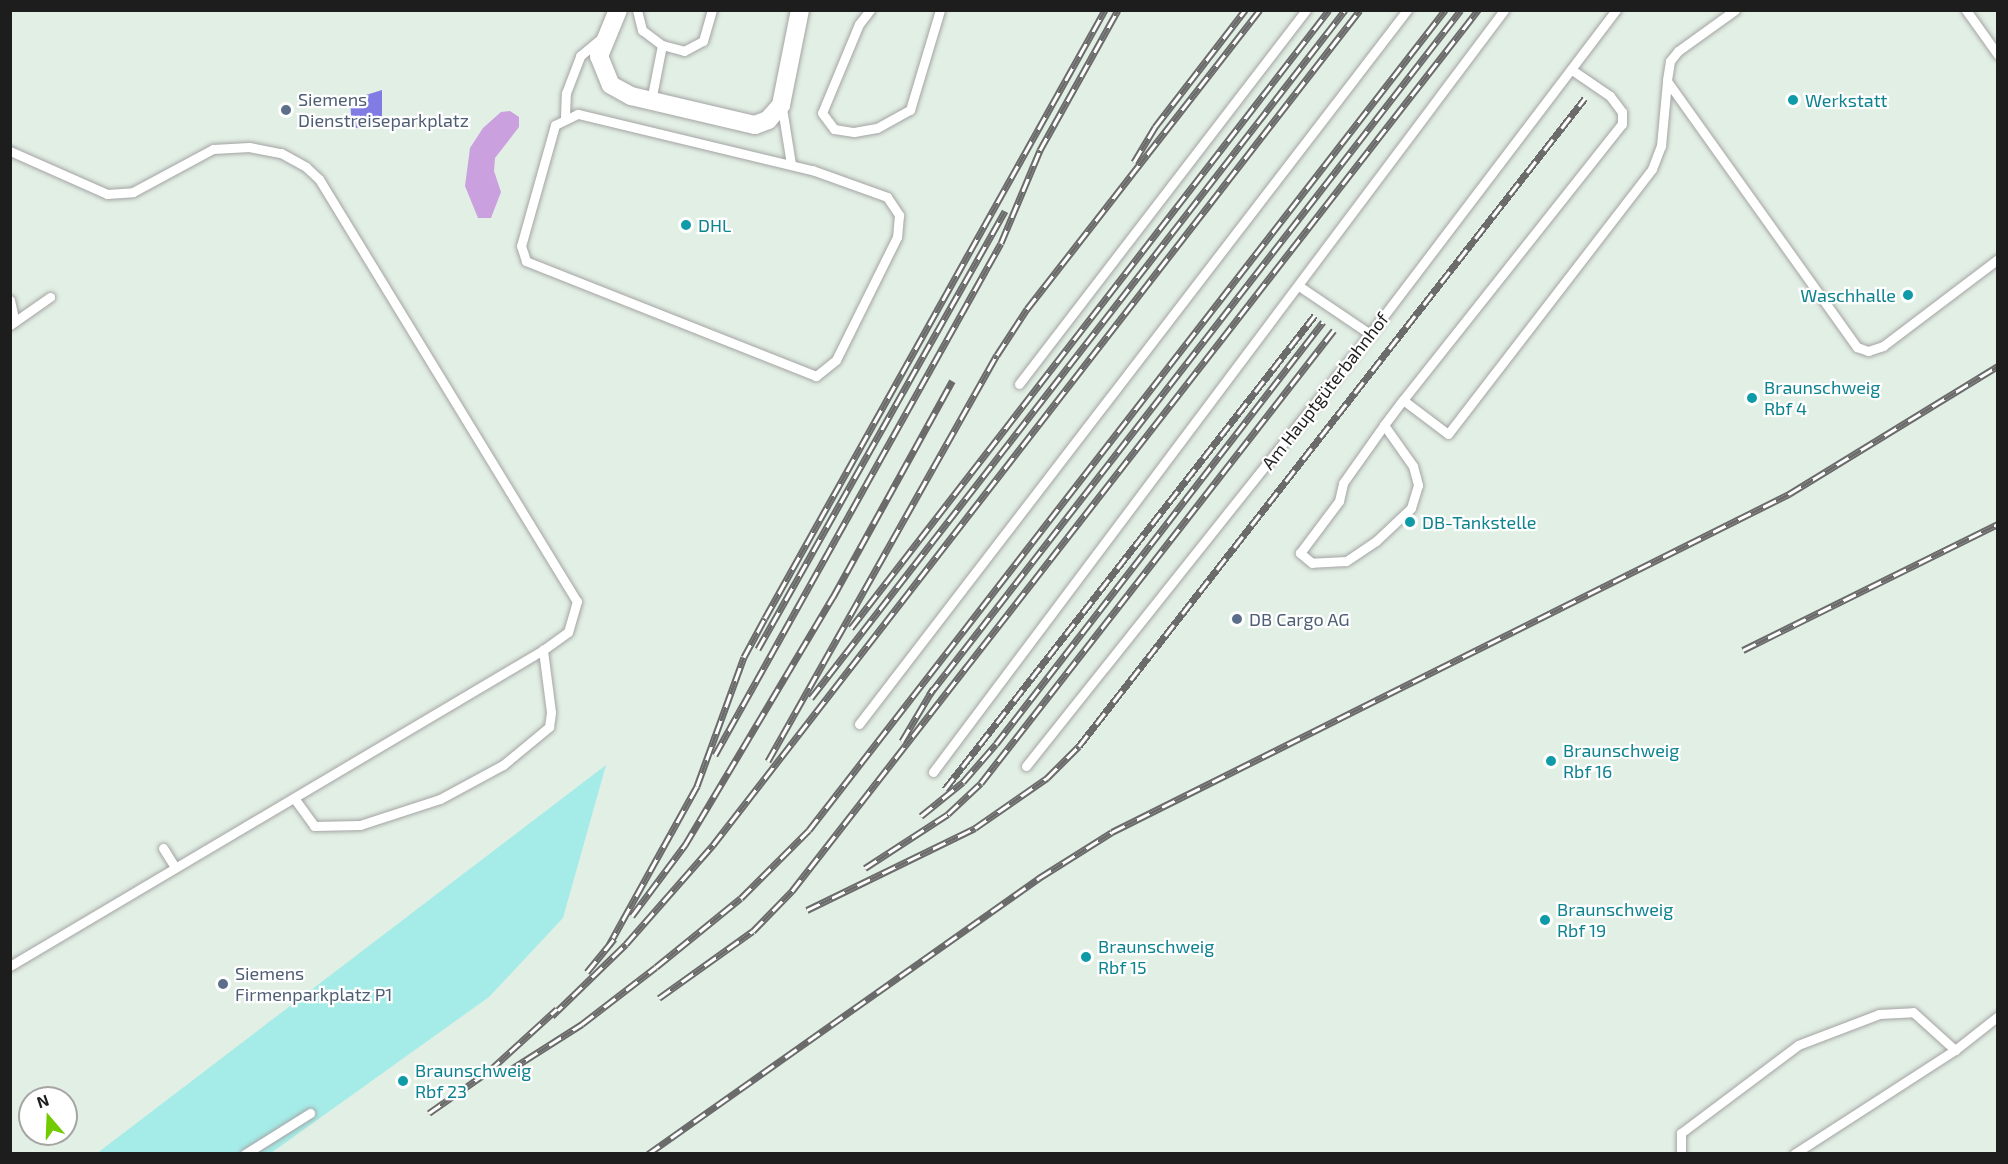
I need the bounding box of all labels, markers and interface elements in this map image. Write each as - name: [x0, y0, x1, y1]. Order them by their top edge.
- place label: Siemens Dienstreiseparkplatz: [298, 89, 469, 132]
- place label: Werkstatt: [1805, 89, 1887, 111]
- marker: Werkstatt: [1786, 93, 1800, 107]
- marker: Siemens Dienstreiseparkplatz: [279, 103, 293, 117]
- place label: DHL: [698, 214, 731, 236]
- marker: DHL: [679, 218, 693, 232]
- place label: Waschhalle: [1800, 284, 1896, 306]
- marker: Waschhalle: [1901, 288, 1915, 302]
- street label: Am Hauptgüterbahnhof: [1257, 308, 1393, 474]
- place label: Braunschweig Rbf 4: [1764, 377, 1880, 420]
- marker: Braunschweig Rbf 4: [1745, 391, 1759, 405]
- place label: DB-Tankstelle: [1422, 511, 1536, 533]
- marker: DB-Tankstelle: [1403, 515, 1417, 529]
- place label: DB Cargo AG: [1249, 608, 1350, 630]
- marker: DB Cargo AG: [1230, 612, 1244, 626]
- place label: Braunschweig Rbf 16: [1563, 740, 1679, 783]
- marker: Braunschweig Rbf 16: [1544, 754, 1558, 768]
- place label: Braunschweig Rbf 19: [1557, 899, 1673, 942]
- marker: Braunschweig Rbf 19: [1538, 913, 1552, 927]
- place label: Braunschweig Rbf 15: [1098, 936, 1214, 978]
- marker: Braunschweig Rbf 15: [1079, 950, 1093, 964]
- place label: Siemens Firmenparkplatz P1: [235, 963, 392, 1006]
- marker: Siemens Firmenparkplatz P1: [216, 977, 230, 991]
- place label: Braunschweig Rbf 23: [415, 1060, 531, 1102]
- marker: Braunschweig Rbf 23: [396, 1074, 410, 1088]
- north arrow: [18, 1086, 78, 1146]
- text: N: [34, 1090, 51, 1111]

